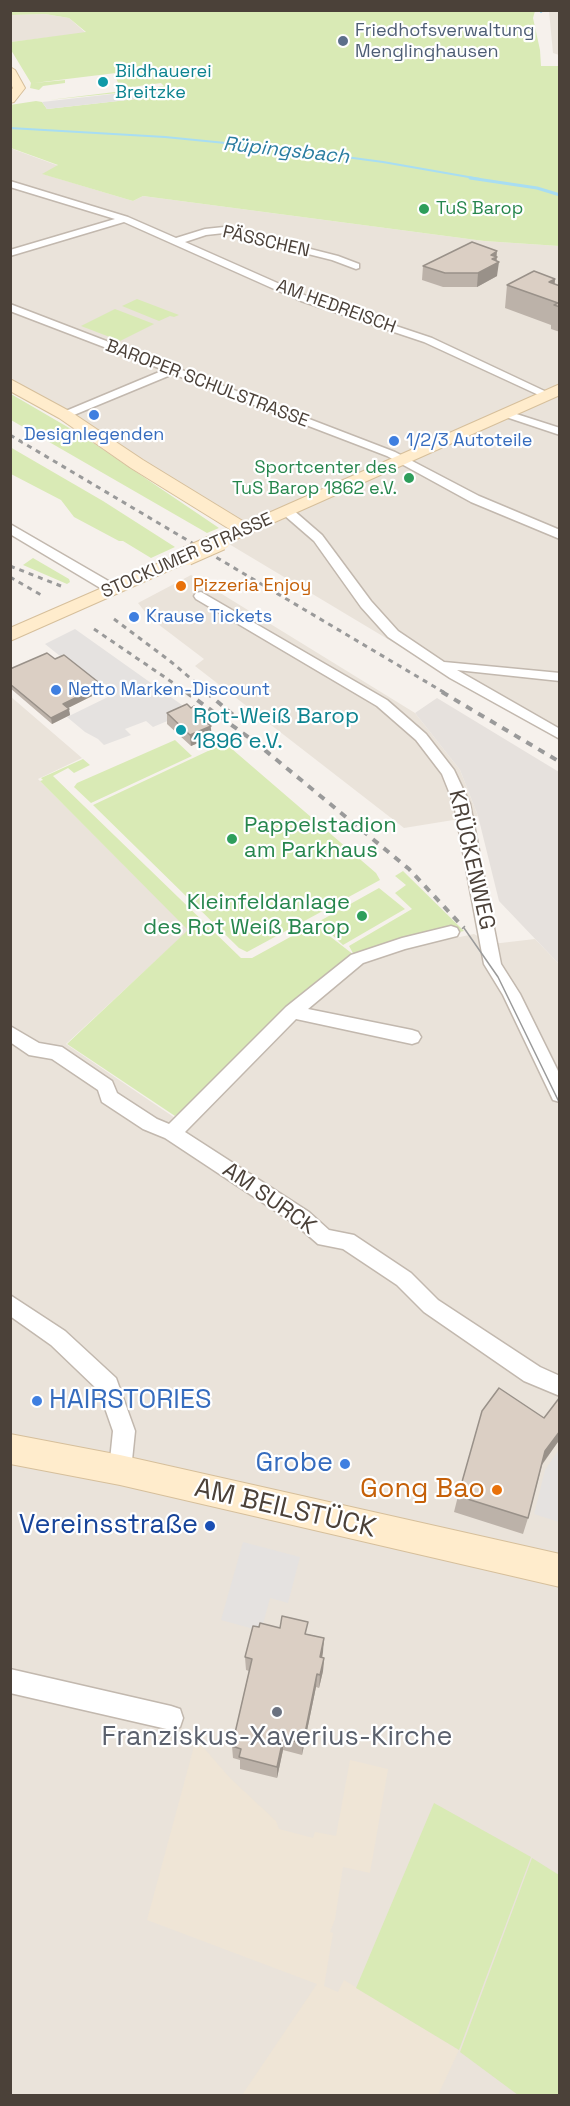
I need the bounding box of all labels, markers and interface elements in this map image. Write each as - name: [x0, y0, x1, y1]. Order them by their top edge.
- place label: Friedhofsverwaltung Menglinghausen: [355, 20, 535, 63]
- marker: Friedhofsverwaltung Menglinghausen: [336, 34, 350, 48]
- place label: Bildhauerei Breitzke: [115, 61, 212, 104]
- marker: Bildhauerei Breitzke: [96, 75, 110, 89]
- water label: Rüpingsbach: [222, 132, 350, 170]
- place label: TuS Barop: [436, 198, 523, 220]
- marker: TuS Barop: [417, 202, 431, 216]
- street label: PÄSSCHEN: [220, 222, 312, 262]
- street label: AM HEDREISCH: [273, 275, 399, 339]
- street label: BAROPER SCHULSTRASSE: [102, 335, 312, 433]
- marker: Designlegenden: [87, 408, 101, 422]
- place label: Designlegenden: [24, 424, 164, 446]
- place label: 1/2/3 Autoteile: [406, 430, 532, 452]
- marker: 1/2/3 Autoteile: [387, 434, 401, 448]
- place label: Sportcenter des TuS Barop 1862 e.V.: [232, 457, 397, 500]
- marker: Sportcenter des TuS Barop 1862 e.V.: [402, 471, 416, 485]
- street label: STOCKUMER STRASSE: [98, 509, 276, 603]
- place label: Pizzeria Enjoy: [193, 575, 311, 597]
- marker: Pizzeria Enjoy: [174, 579, 188, 593]
- place label: Krause Tickets: [146, 606, 272, 628]
- marker: Krause Tickets: [127, 610, 141, 624]
- place label: Netto Marken-Discount: [68, 679, 270, 701]
- marker: Netto Marken-Discount: [49, 683, 63, 697]
- place label: Rot-Weiß Barop 1896 e.V.: [193, 704, 359, 756]
- marker: Rot-Weiß Barop 1896 e.V.: [174, 723, 188, 737]
- street label: KRÜCKENWEG: [442, 788, 500, 932]
- place label: Pappelstadion am Parkhaus: [244, 813, 397, 864]
- marker: Pappelstadion am Parkhaus: [225, 832, 239, 846]
- place label: Kleinfeldanlage des Rot Weiß Barop: [143, 890, 350, 942]
- marker: Kleinfeldanlage des Rot Weiß Barop: [355, 909, 369, 923]
- street label: AM SURCK: [217, 1157, 321, 1241]
- place label: HAIRSTORIES: [49, 1385, 212, 1417]
- marker: HAIRSTORIES: [30, 1394, 44, 1408]
- place label: Grobe: [255, 1448, 333, 1480]
- marker: Grobe: [338, 1457, 352, 1471]
- street label: AM BEILSTÜCK: [191, 1472, 379, 1546]
- place label: Gong Bao: [360, 1474, 485, 1506]
- marker: Gong Bao: [490, 1483, 504, 1497]
- place label: Vereinsstraße: [19, 1510, 198, 1542]
- marker: Vereinsstraße: [203, 1519, 217, 1533]
- marker: Franziskus-Xaverius-Kirche: [270, 1705, 284, 1719]
- place label: Franziskus-Xaverius-Kirche: [102, 1722, 452, 1754]

